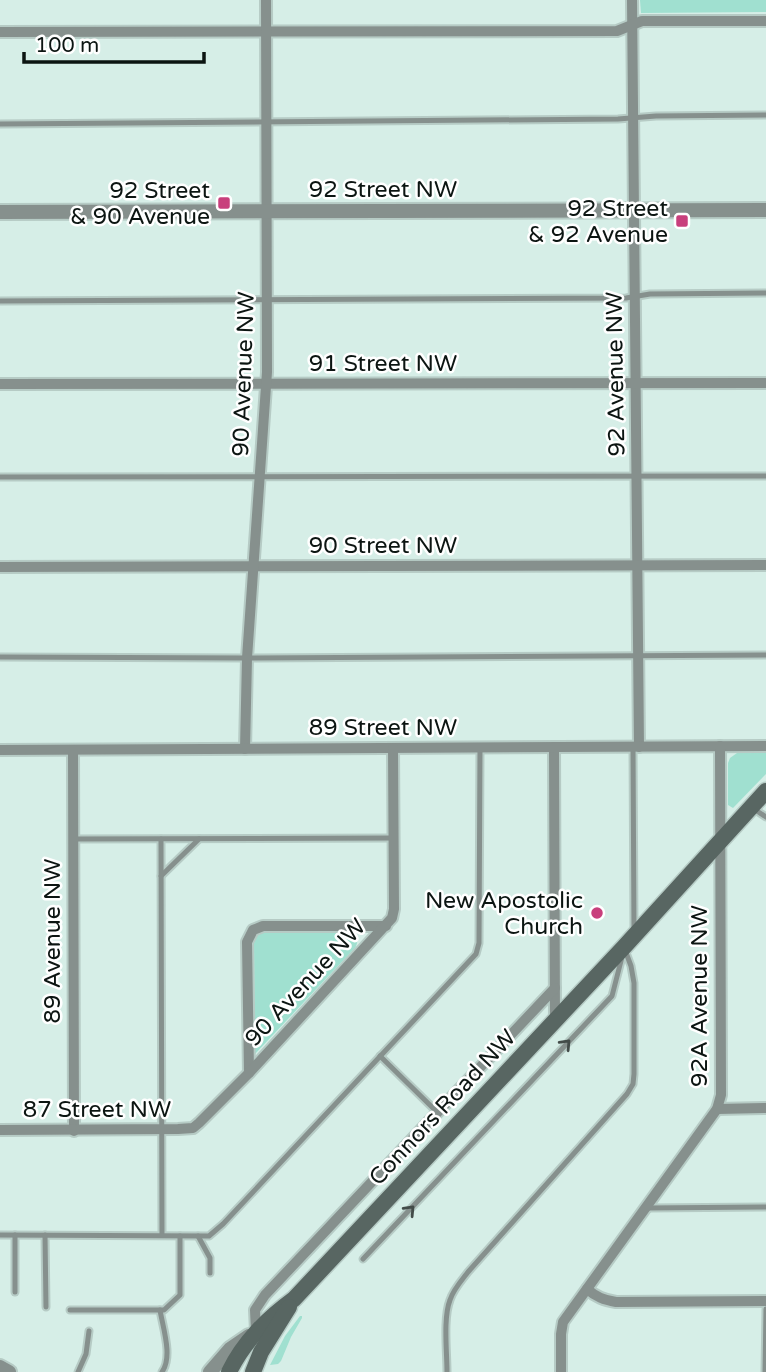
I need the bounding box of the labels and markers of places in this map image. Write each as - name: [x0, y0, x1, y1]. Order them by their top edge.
- place label: 92 Street & 90 Avenue: [70, 177, 210, 231]
- marker: 92 Street & 90 Avenue: [216, 195, 232, 211]
- place label: 92 Street & 92 Avenue: [528, 195, 668, 249]
- marker: 92 Street & 92 Avenue: [674, 213, 690, 229]
- place label: New Apostolic Church: [425, 887, 583, 941]
- marker: New Apostolic Church: [589, 905, 605, 921]

